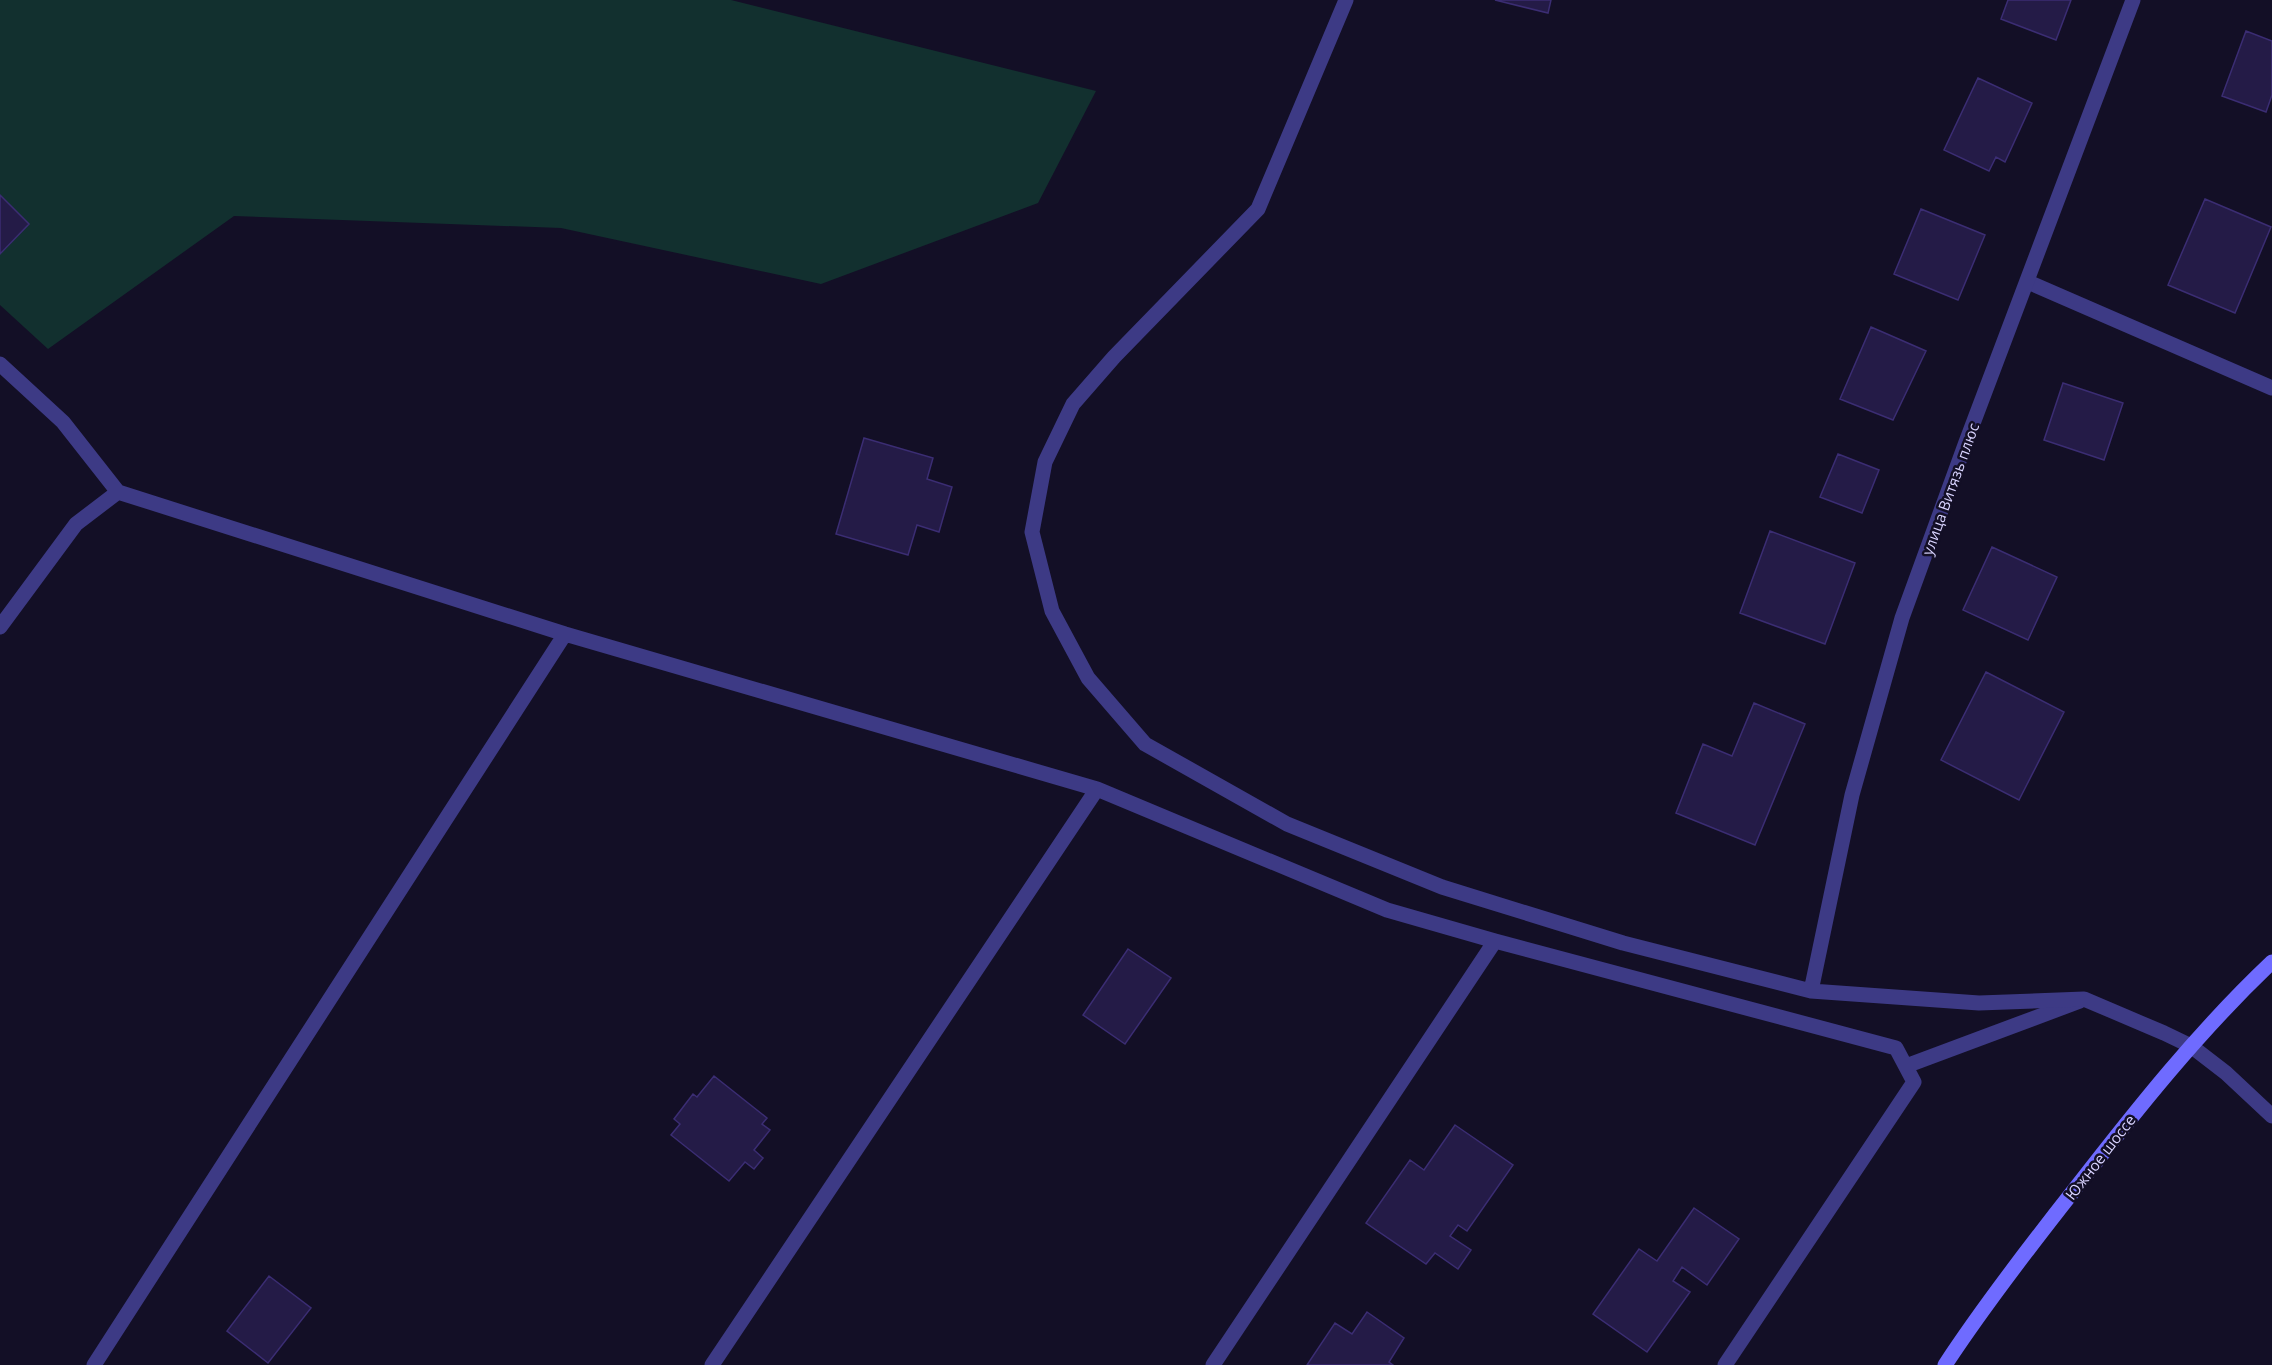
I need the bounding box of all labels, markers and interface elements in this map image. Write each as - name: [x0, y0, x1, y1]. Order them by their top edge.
- street label: улица Витязь плюс: [1917, 420, 1983, 558]
- street label: Южное шоссе: [2060, 1110, 2140, 1204]

